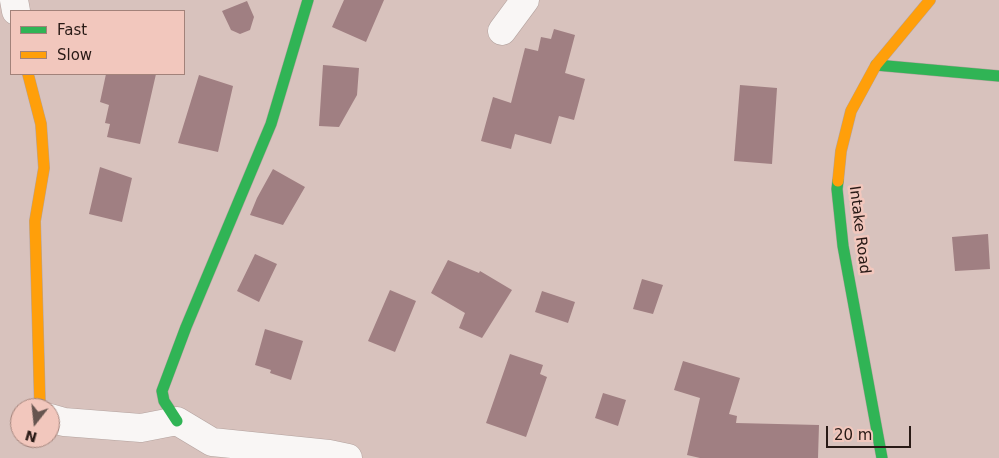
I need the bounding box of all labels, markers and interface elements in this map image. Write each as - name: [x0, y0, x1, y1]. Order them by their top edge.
- legend: [10, 10, 185, 75]
- text: Fast: [57, 21, 87, 39]
- text: Slow: [57, 46, 92, 64]
- street label: Intake Road: [845, 185, 873, 275]
- north arrow: [10, 398, 60, 448]
- scale bar: [829, 416, 914, 448]
- text: 20 m: [834, 426, 872, 444]
- text: N: [23, 427, 39, 446]

